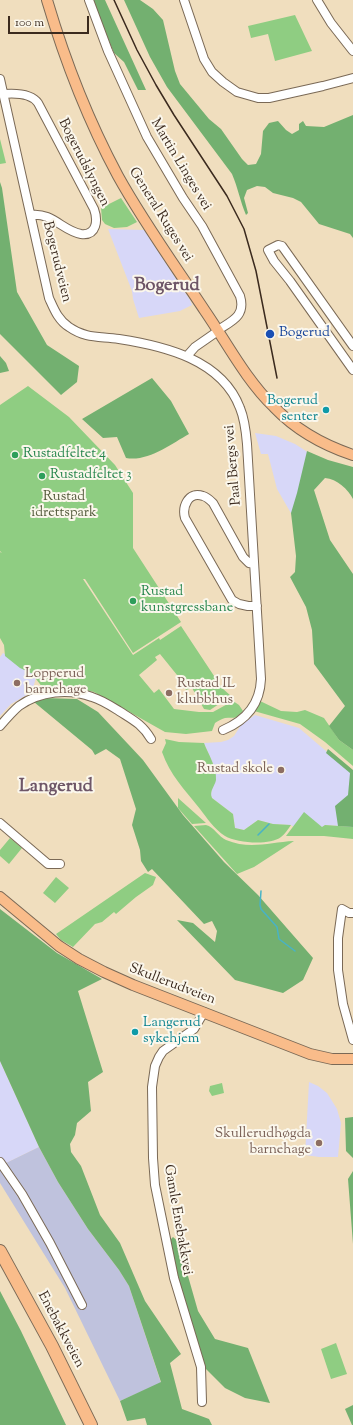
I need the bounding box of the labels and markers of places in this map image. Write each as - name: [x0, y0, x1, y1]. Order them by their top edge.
- place label: Bogerud: [279, 326, 330, 342]
- marker: Bogerud: [264, 328, 276, 340]
- place label: Bogerud senter: [267, 394, 318, 426]
- marker: Bogerud senter: [321, 405, 331, 415]
- place label: Rustadfeltet 4: [23, 447, 106, 463]
- marker: Rustadfeltet 4: [10, 450, 20, 460]
- place label: Rustadfeltet 3: [50, 468, 132, 484]
- marker: Rustadfeltet 3: [37, 471, 47, 481]
- place label: Rustad kunstgressbane: [141, 585, 233, 618]
- marker: Rustad kunstgressbane: [128, 596, 138, 606]
- place label: Lopperud barnehage: [25, 667, 87, 700]
- place label: Rustad IL klubbhus: [177, 677, 235, 710]
- marker: Lopperud barnehage: [12, 678, 22, 688]
- marker: Rustad IL klubbhus: [164, 688, 174, 698]
- place label: Rustad skole: [197, 762, 273, 778]
- marker: Rustad skole: [276, 765, 286, 775]
- place label: Langerud sykehjem: [143, 1016, 201, 1048]
- marker: Langerud sykehjem: [130, 1027, 140, 1037]
- place label: Skullerudhøgda barnehage: [215, 1127, 311, 1160]
- marker: Skullerudhøgda barnehage: [314, 1138, 324, 1148]

